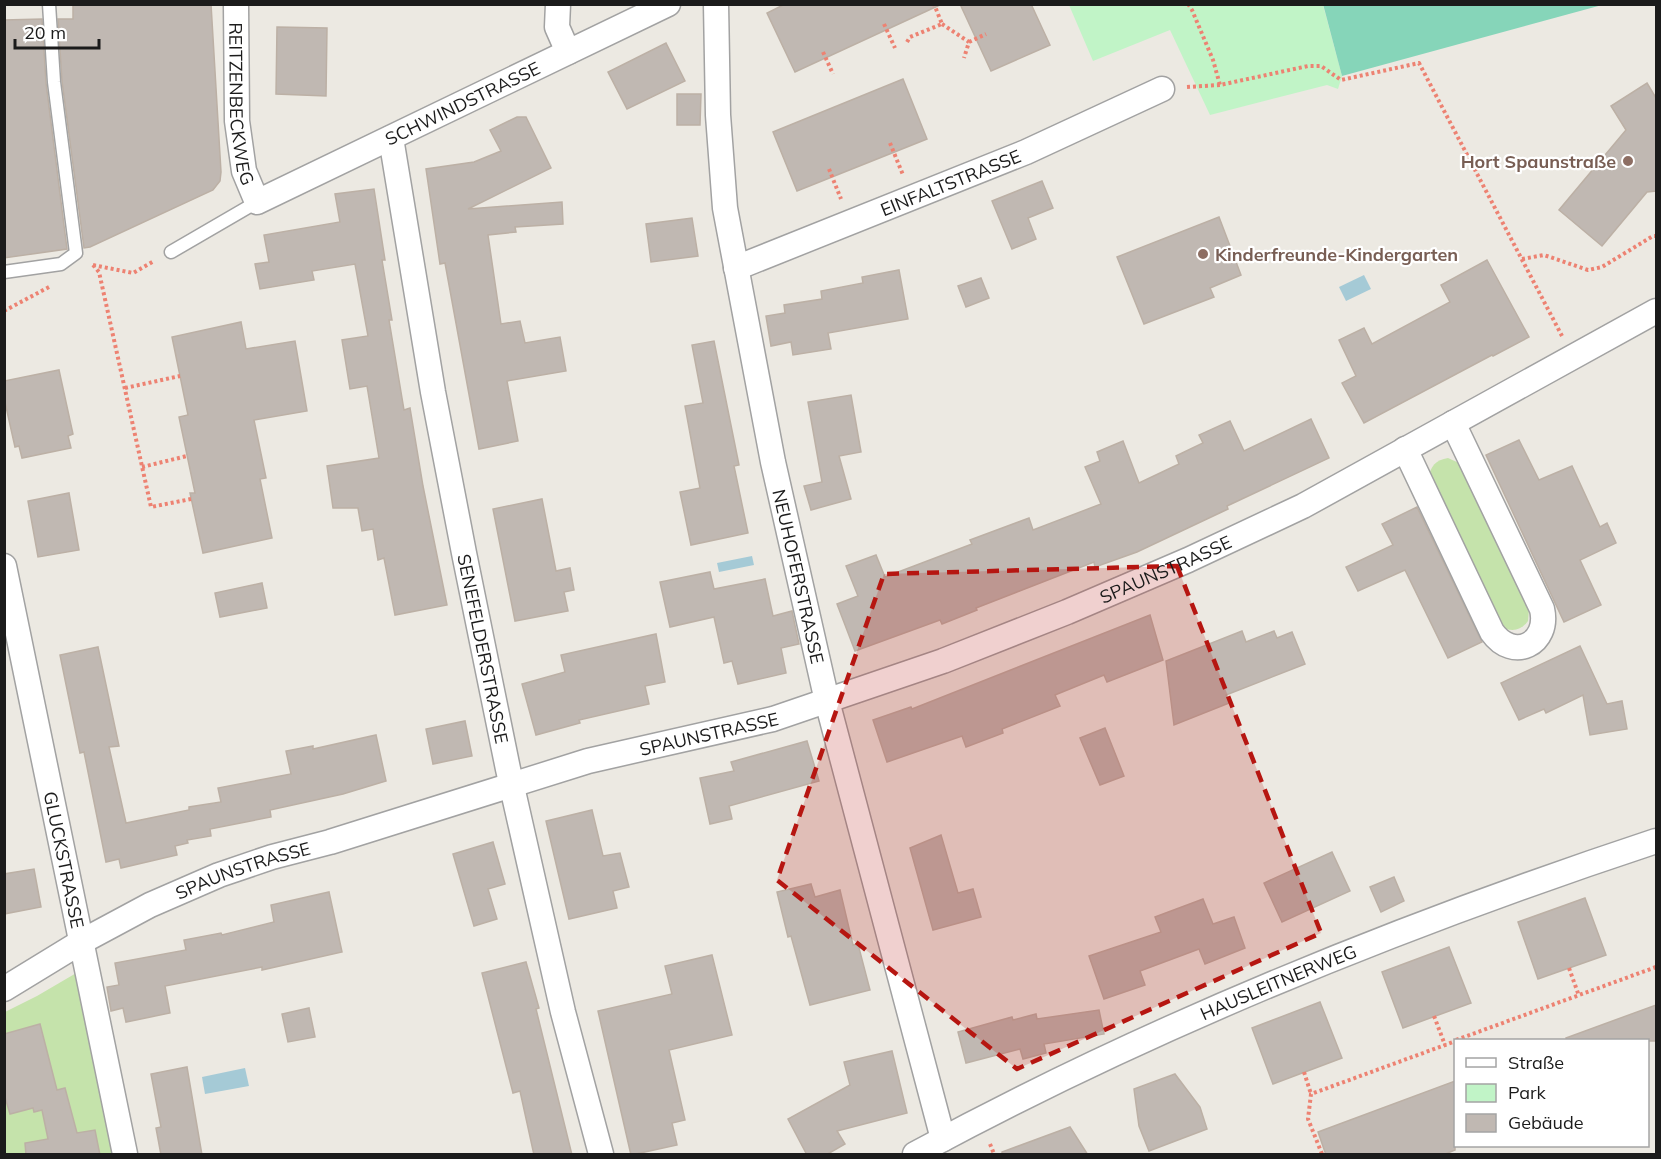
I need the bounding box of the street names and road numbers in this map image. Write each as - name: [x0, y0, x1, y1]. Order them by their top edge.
- street label: REITZENBECKWEG: [225, 22, 260, 189]
- street label: SCHWINDSTRASSE: [381, 56, 544, 150]
- street label: EINFALTSTRASSE: [877, 144, 1024, 221]
- street label: NEUHOFERSTRASSE: [768, 487, 830, 666]
- street label: SPAUNSTRASSE: [1096, 530, 1235, 608]
- street label: SENEFELDERSTRASSE: [453, 552, 514, 746]
- street label: SPAUNSTRASSE: [637, 707, 780, 760]
- street label: GLUCKSTRASSE: [39, 789, 90, 930]
- street label: SPAUNSTRASSE: [172, 836, 313, 904]
- street label: HAUSLEITNERWEG: [1196, 939, 1360, 1025]

